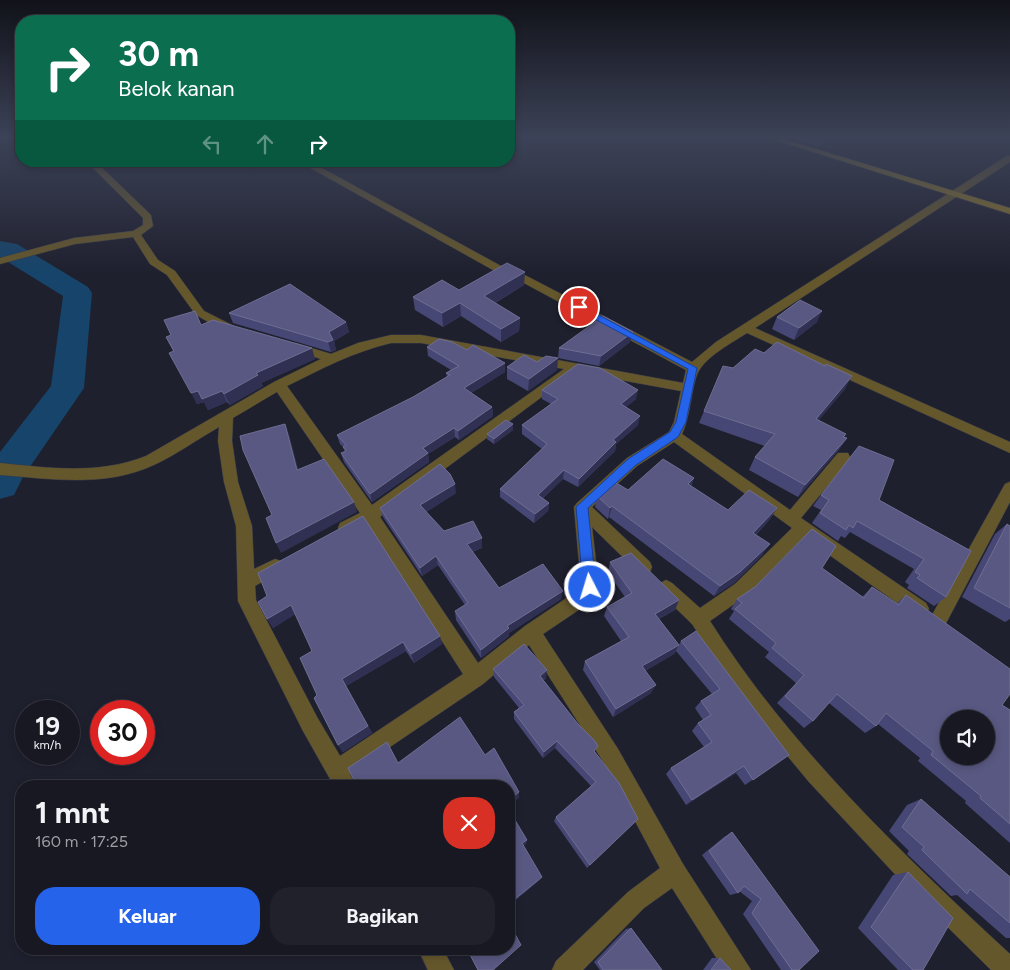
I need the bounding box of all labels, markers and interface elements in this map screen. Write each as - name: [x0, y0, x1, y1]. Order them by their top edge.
- text: 30 m: [118, 33, 199, 75]
- icon: right: [35, 35, 100, 100]
- text: Belok kanan: [118, 75, 235, 102]
- icon: left: [198, 130, 226, 158]
- icon: ahead: [251, 130, 279, 158]
- icon: right: [304, 130, 332, 158]
- pin: [558, 286, 600, 328]
- icon: arrive: [565, 293, 593, 321]
- position arrow: [563, 560, 615, 612]
- speed limit sign: 30: [90, 700, 155, 765]
- map controls: [940, 710, 995, 765]
- button: sound: [940, 710, 995, 765]
- text: 19: [35, 711, 60, 741]
- text: km/h: [34, 738, 61, 752]
- text: 1 mnt: [35, 794, 110, 831]
- button: close: [443, 797, 495, 849]
- text: 160 m · 17:25: [35, 832, 128, 851]
- button: Keluar: [35, 887, 260, 945]
- button: Bagikan: [270, 887, 495, 945]

